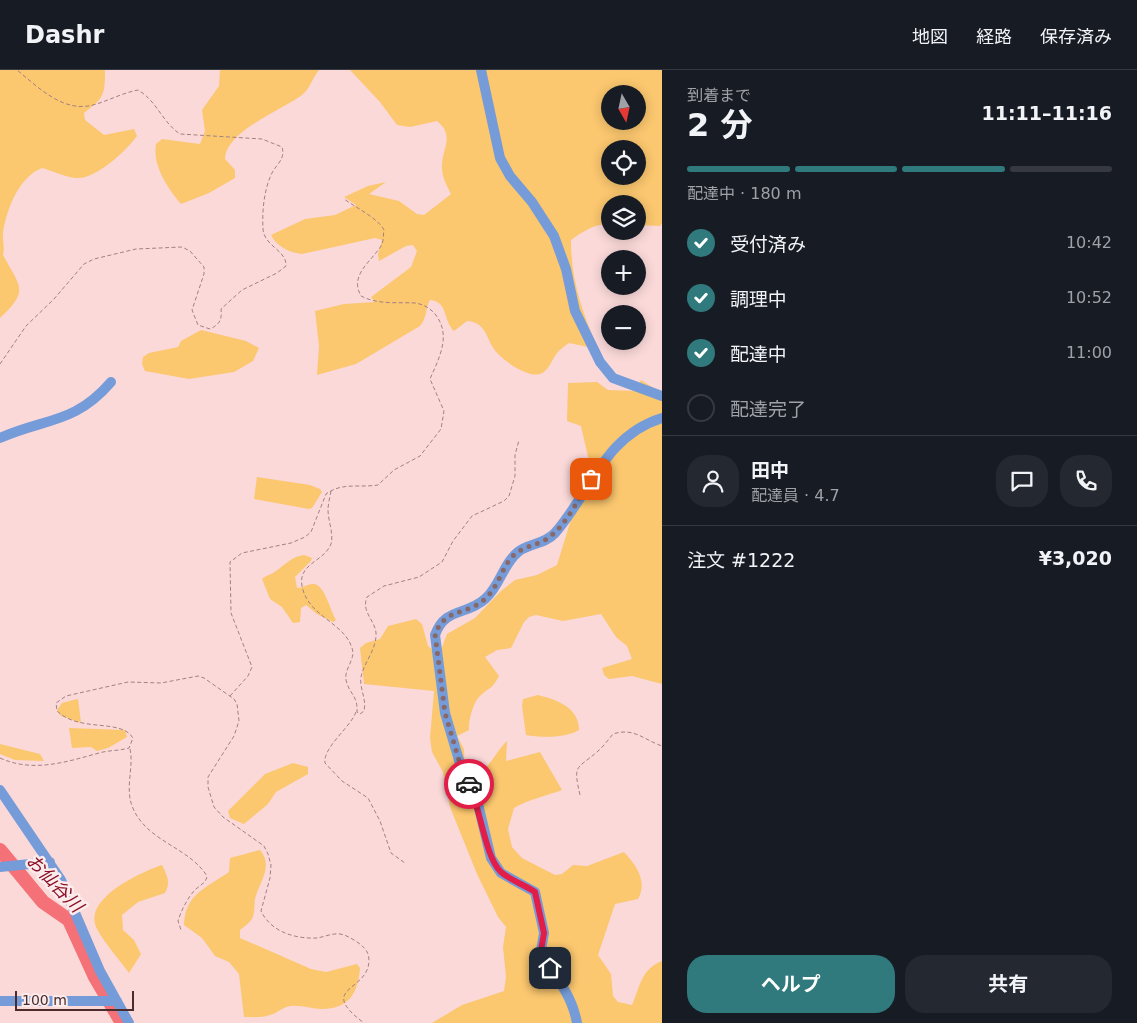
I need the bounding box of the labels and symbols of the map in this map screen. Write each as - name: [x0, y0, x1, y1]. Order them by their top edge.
- north arrow: [601, 85, 646, 130]
- pin: [570, 458, 612, 500]
- courier: [444, 759, 494, 809]
- water label: お仙谷川: [22, 850, 89, 918]
- pin: [529, 947, 571, 989]
- scale bar: [15, 988, 134, 1011]

